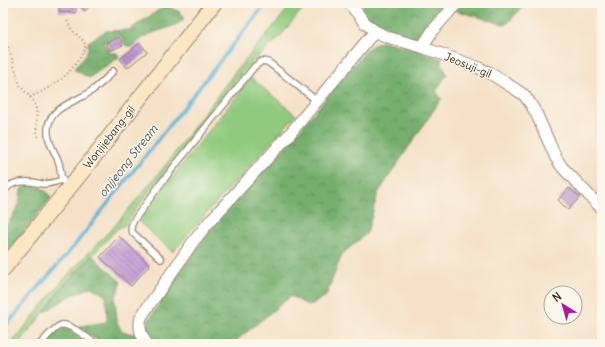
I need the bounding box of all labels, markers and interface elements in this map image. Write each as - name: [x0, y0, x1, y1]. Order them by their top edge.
- street label: Jeosuji-gil: [442, 49, 494, 81]
- street label: Wonjijebang-gil: [80, 103, 138, 171]
- water label: onjjeong Stream: [95, 121, 161, 200]
- north arrow: [543, 285, 583, 325]
- text: N: [550, 289, 564, 305]

